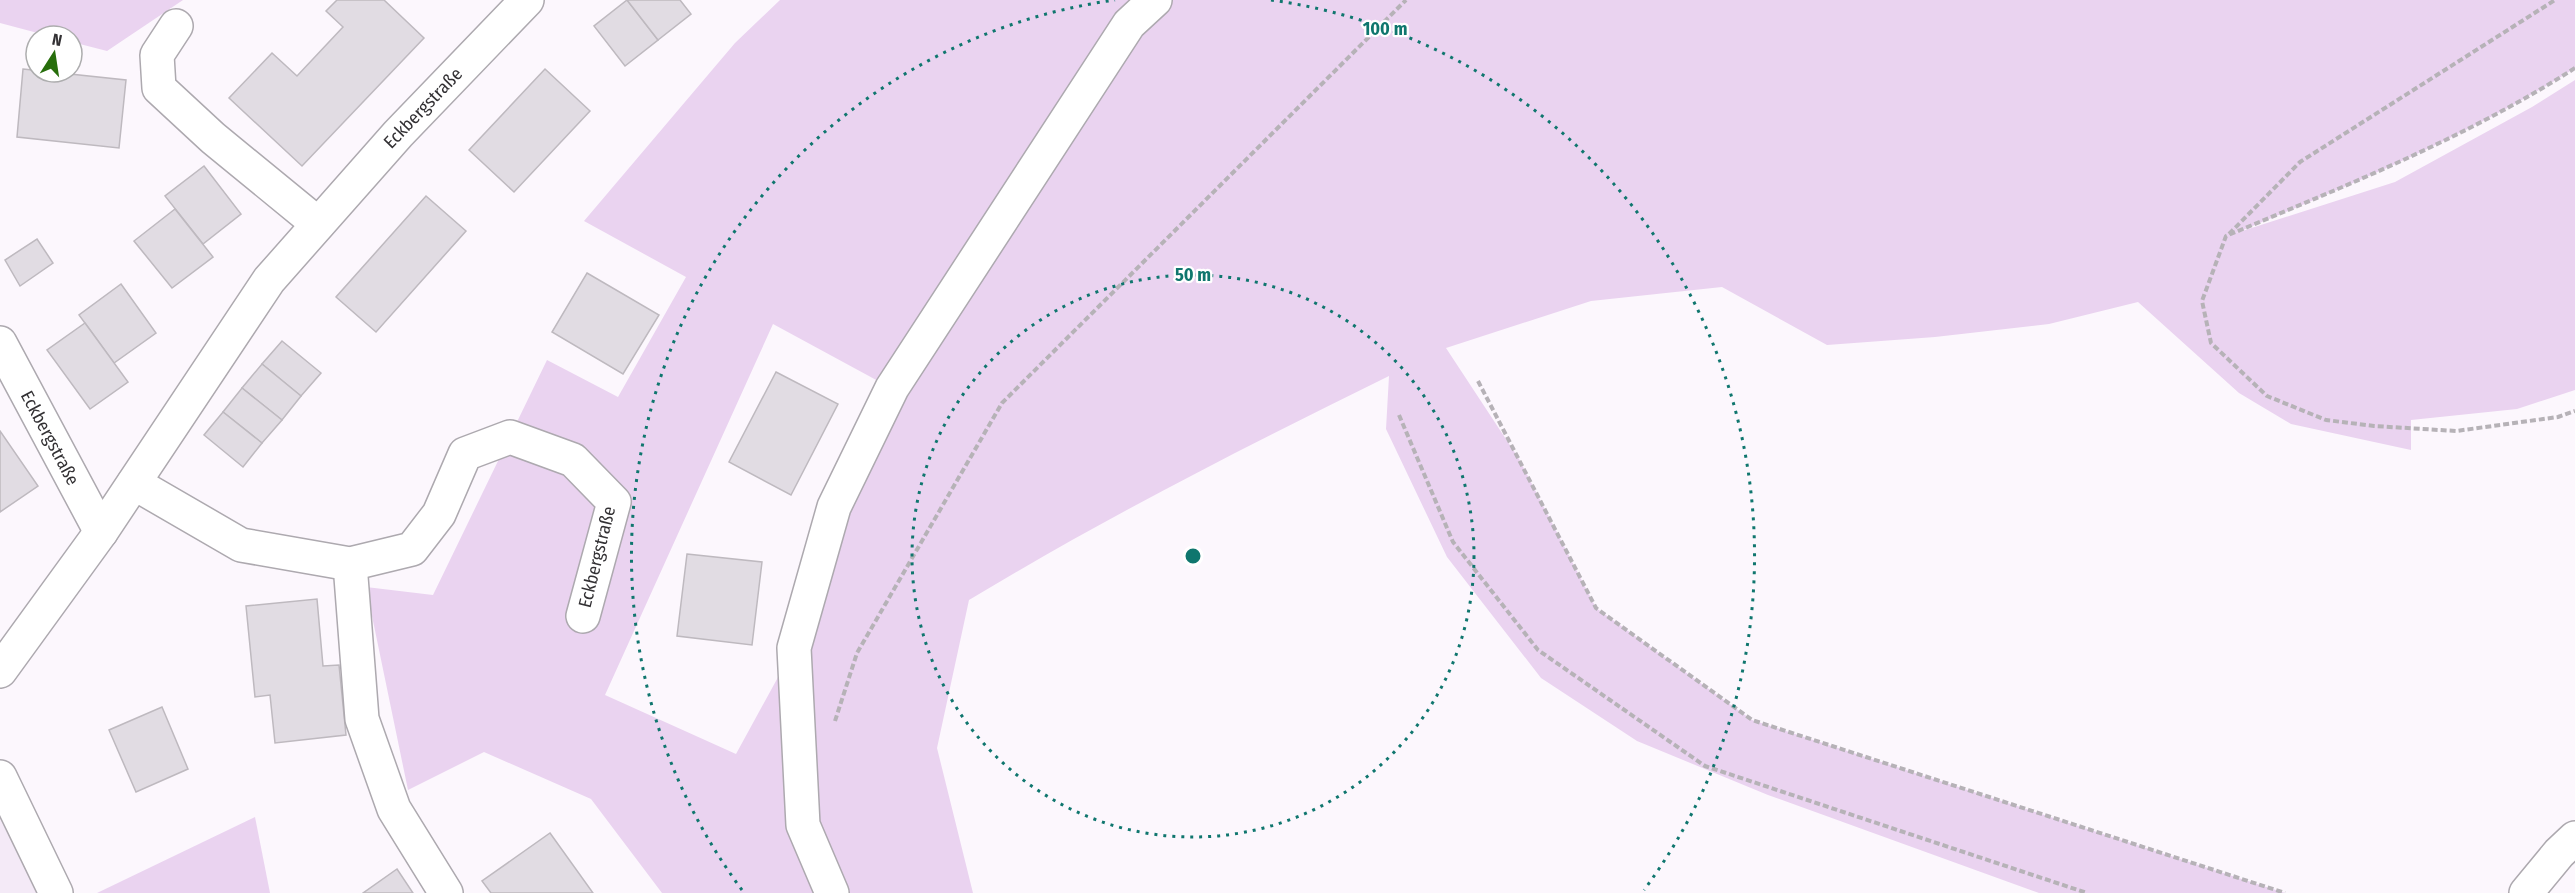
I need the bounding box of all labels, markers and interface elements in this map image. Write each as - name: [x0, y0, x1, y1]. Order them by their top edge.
- text: 100 m: [1363, 18, 1407, 40]
- north arrow: [24, 24, 84, 84]
- text: N: [50, 30, 64, 50]
- street label: Eckbergstraße: [379, 63, 467, 153]
- text: 50 m: [1175, 264, 1211, 286]
- street label: Eckbergstraße: [16, 387, 84, 489]
- street label: Eckbergstraße: [574, 504, 620, 610]
- centre of rings: [1183, 546, 1203, 566]

